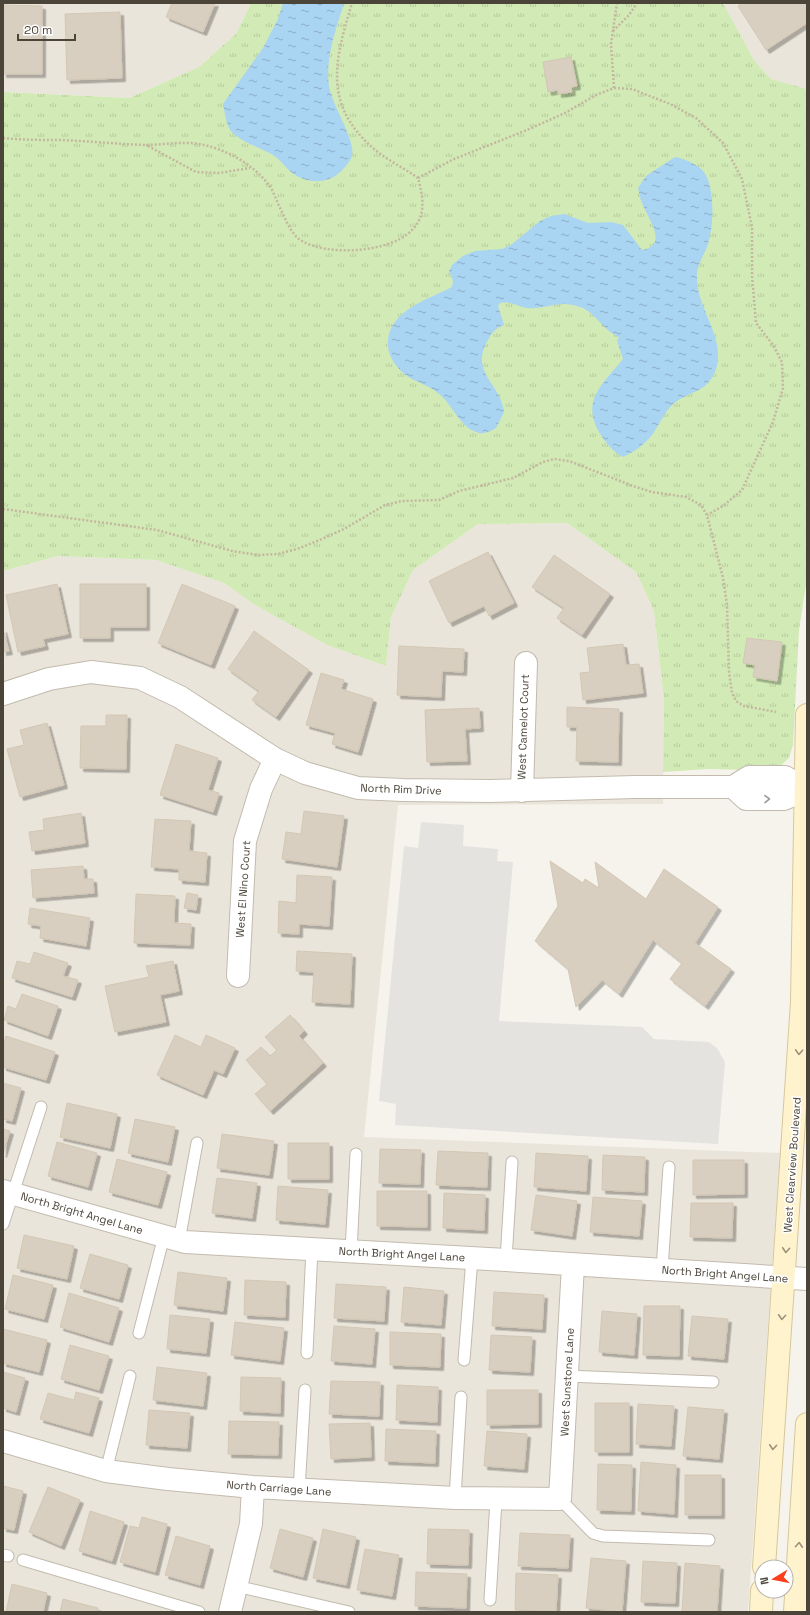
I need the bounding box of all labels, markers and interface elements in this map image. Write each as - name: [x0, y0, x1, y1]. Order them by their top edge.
- scale bar: [18, 16, 75, 42]
- text: 20 m: [24, 22, 52, 38]
- street label: West Camelot Court: [514, 674, 532, 780]
- street label: North Rim Drive: [360, 781, 442, 797]
- one-way arrow: [764, 795, 770, 803]
- street label: West El Nino Court: [233, 840, 253, 938]
- one-way arrow: [795, 1049, 803, 1055]
- street label: West Clearview Boulevard: [780, 1097, 804, 1233]
- street label: North Bright Angel Lane: [19, 1189, 145, 1237]
- street label: North Bright Angel Lane: [338, 1244, 466, 1264]
- one-way arrow: [782, 1247, 791, 1253]
- street label: North Bright Angel Lane: [661, 1263, 789, 1285]
- one-way arrow: [777, 1314, 786, 1320]
- street label: West Sunstone Lane: [557, 1327, 577, 1437]
- one-way arrow: [768, 1444, 777, 1450]
- street label: North Carriage Lane: [226, 1477, 332, 1499]
- one-way arrow: [795, 1542, 803, 1548]
- north arrow: [754, 1559, 794, 1599]
- text: N: [757, 1576, 772, 1586]

